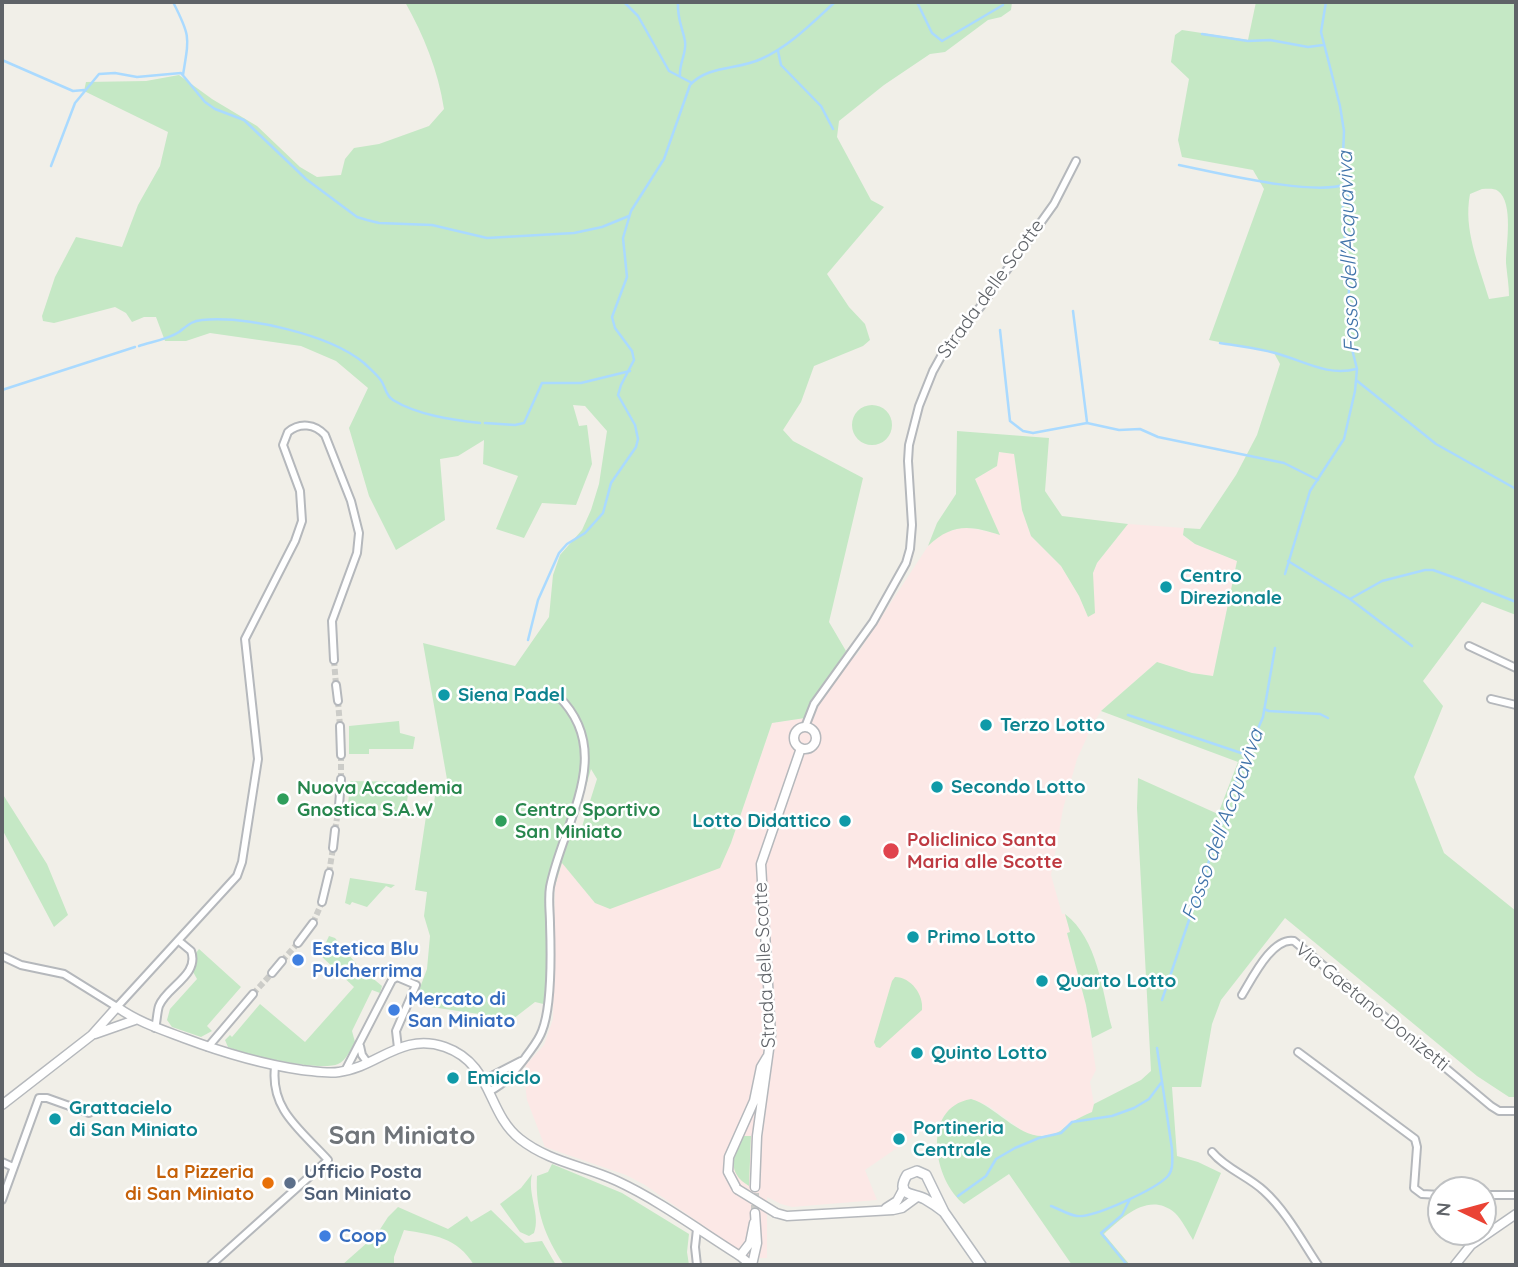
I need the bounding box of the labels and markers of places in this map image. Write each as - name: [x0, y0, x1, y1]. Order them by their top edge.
- place label: Centro Direzionale: [1180, 565, 1282, 609]
- marker: Centro Direzionale: [1158, 579, 1174, 595]
- place label: Siena Padel: [458, 684, 565, 706]
- marker: Siena Padel: [436, 687, 452, 703]
- place label: Terzo Lotto: [1000, 714, 1105, 736]
- marker: Terzo Lotto: [978, 717, 994, 733]
- place label: Secondo Lotto: [951, 776, 1086, 798]
- place label: Nuova Accademia Gnostica S.A.W: [297, 777, 463, 821]
- marker: Secondo Lotto: [929, 779, 945, 795]
- marker: Nuova Accademia Gnostica S.A.W: [275, 791, 291, 807]
- place label: Centro Sportivo San Miniato: [515, 799, 660, 843]
- place label: Lotto Didattico: [692, 810, 831, 832]
- marker: Centro Sportivo San Miniato: [493, 813, 509, 829]
- marker: Lotto Didattico: [837, 813, 853, 829]
- place label: Policlinico Santa Maria alle Scotte: [907, 829, 1063, 873]
- marker: Policlinico Santa Maria alle Scotte: [881, 841, 901, 861]
- place label: Primo Lotto: [927, 926, 1036, 948]
- marker: Primo Lotto: [905, 929, 921, 945]
- place label: Estetica Blu Pulcherrima: [312, 938, 422, 982]
- marker: Estetica Blu Pulcherrima: [290, 952, 306, 968]
- place label: Quarto Lotto: [1056, 970, 1176, 992]
- marker: Quarto Lotto: [1034, 973, 1050, 989]
- place label: Mercato di San Miniato: [408, 988, 515, 1032]
- marker: Mercato di San Miniato: [386, 1002, 402, 1018]
- place label: Quinto Lotto: [931, 1042, 1047, 1064]
- marker: Quinto Lotto: [909, 1045, 925, 1061]
- place label: Emiciclo: [467, 1067, 541, 1089]
- marker: Emiciclo: [445, 1070, 461, 1086]
- place label: Grattacielo di San Miniato: [69, 1097, 198, 1141]
- marker: Grattacielo di San Miniato: [47, 1111, 63, 1127]
- place label: Portineria Centrale: [913, 1117, 1004, 1161]
- marker: Portineria Centrale: [891, 1131, 907, 1147]
- place label: La Pizzeria di San Miniato: [125, 1161, 254, 1205]
- place label: Ufficio Posta San Miniato: [304, 1161, 422, 1205]
- marker: La Pizzeria di San Miniato: [260, 1175, 276, 1191]
- marker: Ufficio Posta San Miniato: [282, 1175, 298, 1191]
- place label: Coop: [339, 1225, 387, 1247]
- marker: Coop: [317, 1228, 333, 1244]

